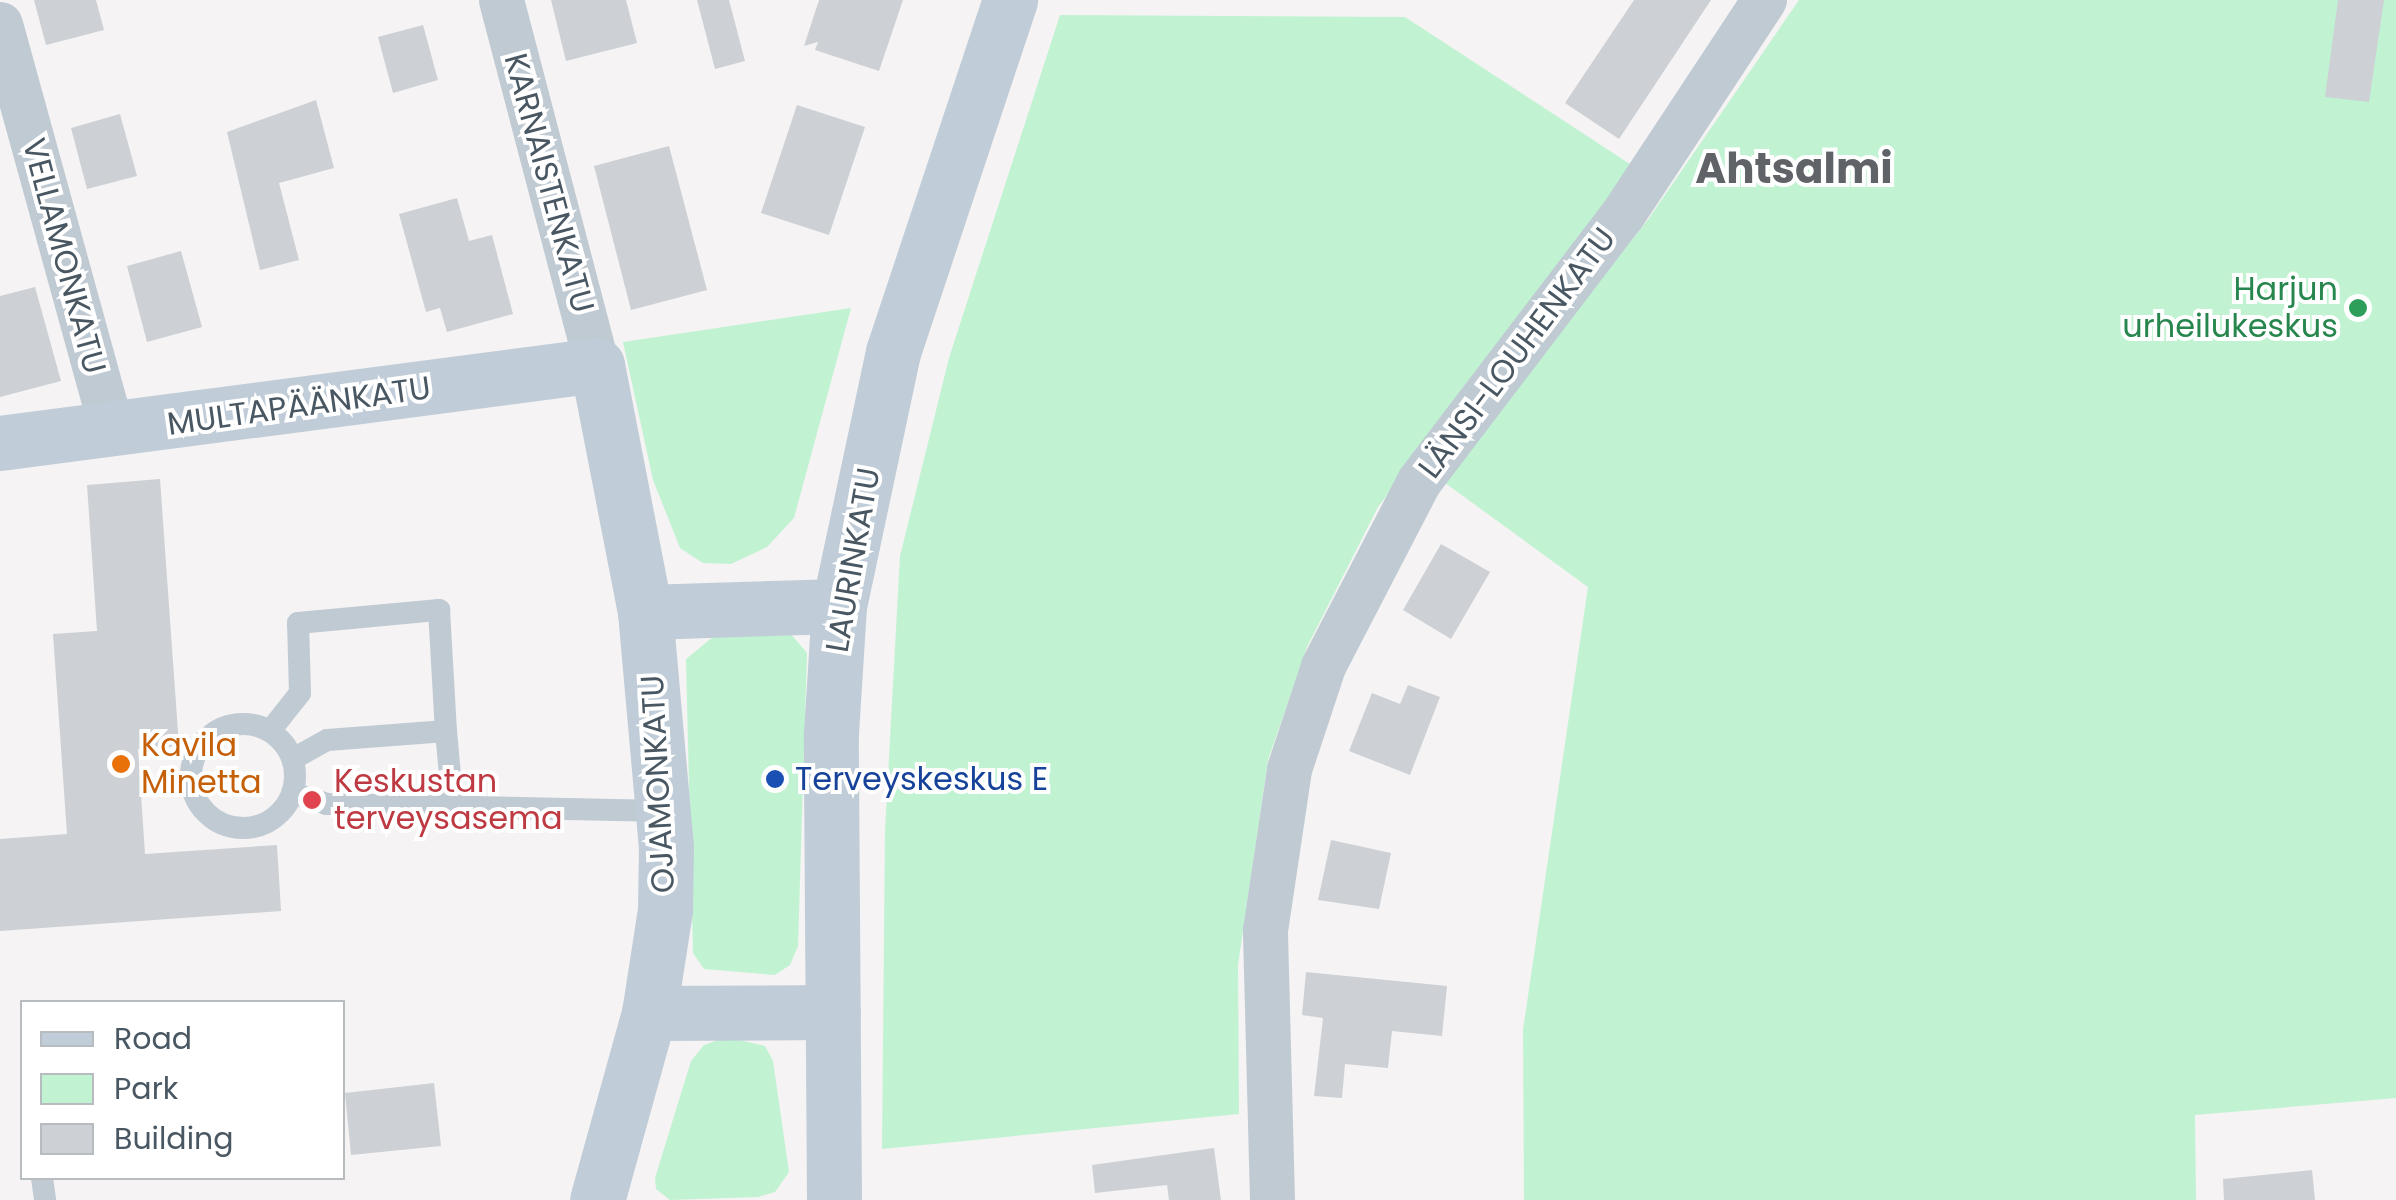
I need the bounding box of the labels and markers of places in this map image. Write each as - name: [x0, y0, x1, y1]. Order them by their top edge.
- place label: Harjun urheilukeskus: [2122, 271, 2338, 346]
- marker: Harjun urheilukeskus: [2347, 297, 2369, 319]
- place label: Kavila Minetta: [141, 727, 262, 802]
- marker: Kavila Minetta: [110, 753, 132, 775]
- place label: Terveyskeskus E: [795, 760, 1048, 798]
- place label: Keskustan terveysasema: [334, 763, 563, 838]
- marker: Terveyskeskus E: [764, 768, 786, 790]
- marker: Keskustan terveysasema: [299, 787, 325, 813]

